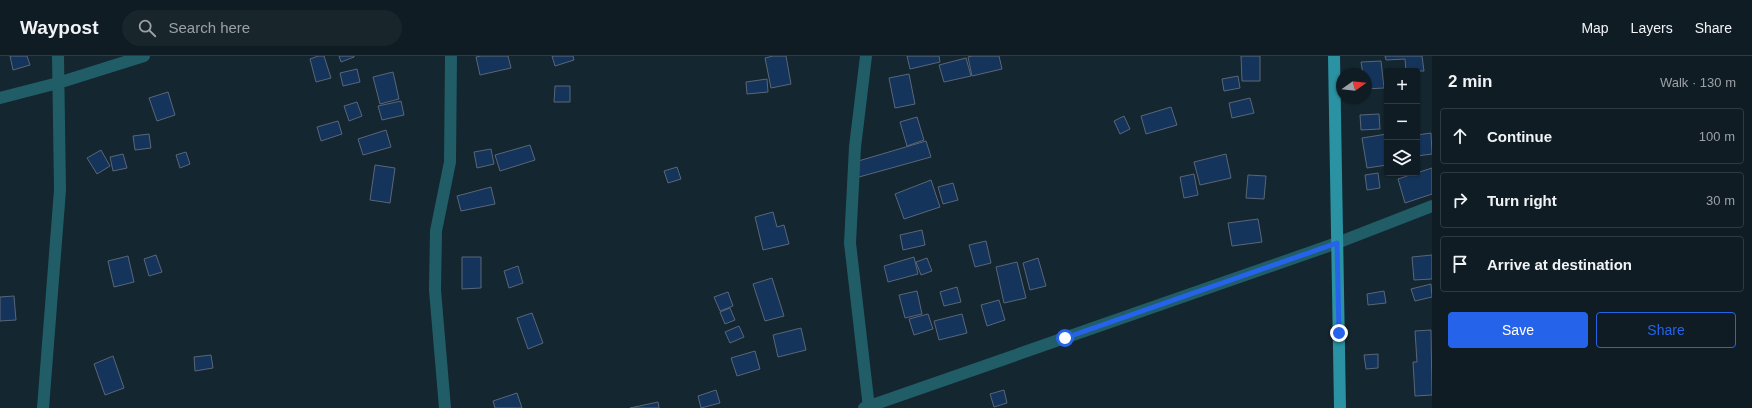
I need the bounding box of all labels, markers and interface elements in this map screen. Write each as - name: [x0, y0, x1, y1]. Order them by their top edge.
- search box: [122, 10, 402, 46]
- text: Waypost: [20, 17, 98, 38]
- icon: search: [136, 17, 158, 39]
- text: Search here: [168, 19, 250, 36]
- text: Map: [1581, 20, 1609, 36]
- text: Layers: [1631, 20, 1673, 36]
- text: Share: [1695, 20, 1732, 36]
- north arrow: [1336, 68, 1372, 104]
- map controls: [1384, 68, 1420, 176]
- button: +: [1384, 68, 1420, 104]
- text: 2 min: [1448, 72, 1492, 91]
- text: Walk · 130 m: [1660, 75, 1736, 90]
- button: −: [1384, 104, 1420, 140]
- icon: ahead: [1449, 125, 1471, 147]
- text: Continue: [1487, 128, 1552, 145]
- text: 100 m: [1699, 129, 1735, 144]
- button: layers: [1384, 140, 1420, 176]
- icon: right: [1449, 189, 1471, 211]
- text: Turn right: [1487, 192, 1557, 209]
- text: 30 m: [1706, 193, 1735, 208]
- icon: arrive: [1449, 253, 1471, 275]
- text: Arrive at destination: [1487, 256, 1632, 273]
- button: Save: [1448, 312, 1588, 348]
- button: Share: [1596, 312, 1736, 348]
- route end: [1330, 324, 1348, 342]
- route start: [1056, 329, 1074, 347]

